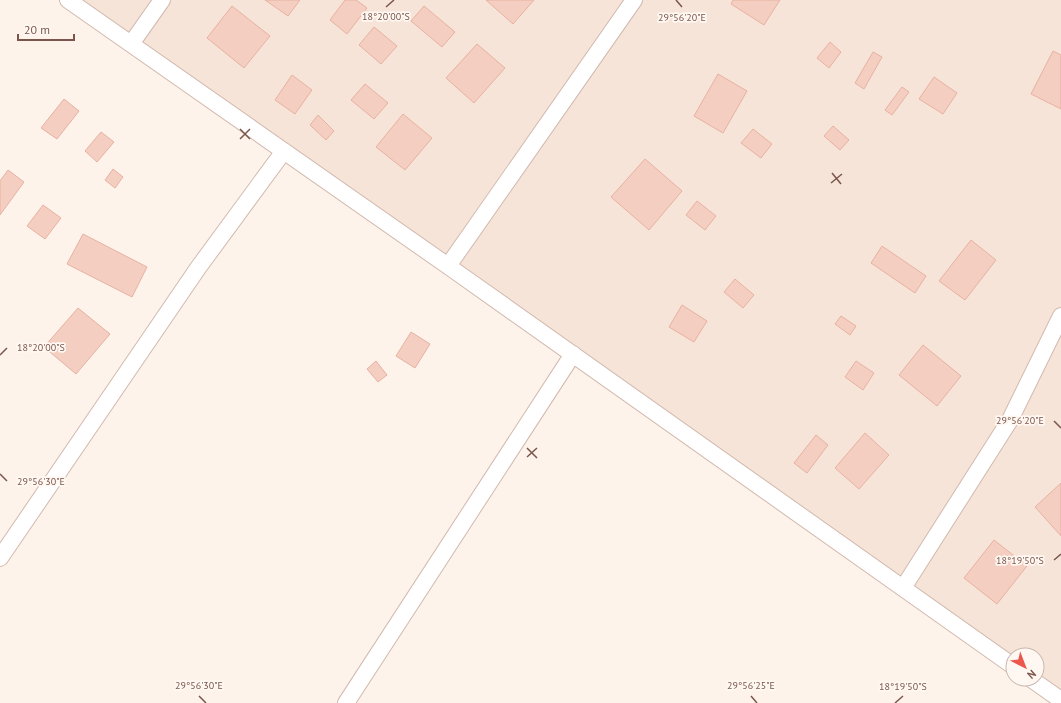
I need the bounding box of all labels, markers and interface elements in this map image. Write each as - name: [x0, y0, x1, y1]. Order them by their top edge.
- text: 18°20'00"S: [362, 10, 410, 23]
- text: 29°56'20"E: [658, 11, 706, 24]
- scale bar: [18, 16, 74, 42]
- text: 20 m: [24, 22, 50, 37]
- text: 18°20'00"S: [17, 341, 65, 354]
- text: 29°56'20"E: [996, 414, 1044, 427]
- text: 29°56'30"E: [17, 475, 65, 488]
- text: 18°19'50"S: [996, 554, 1044, 567]
- north arrow: [1005, 647, 1045, 687]
- text: N: [1024, 667, 1039, 682]
- text: 29°56'30"E: [175, 679, 223, 692]
- text: 29°56'25"E: [727, 679, 775, 692]
- text: 18°19'50"S: [879, 680, 927, 693]

